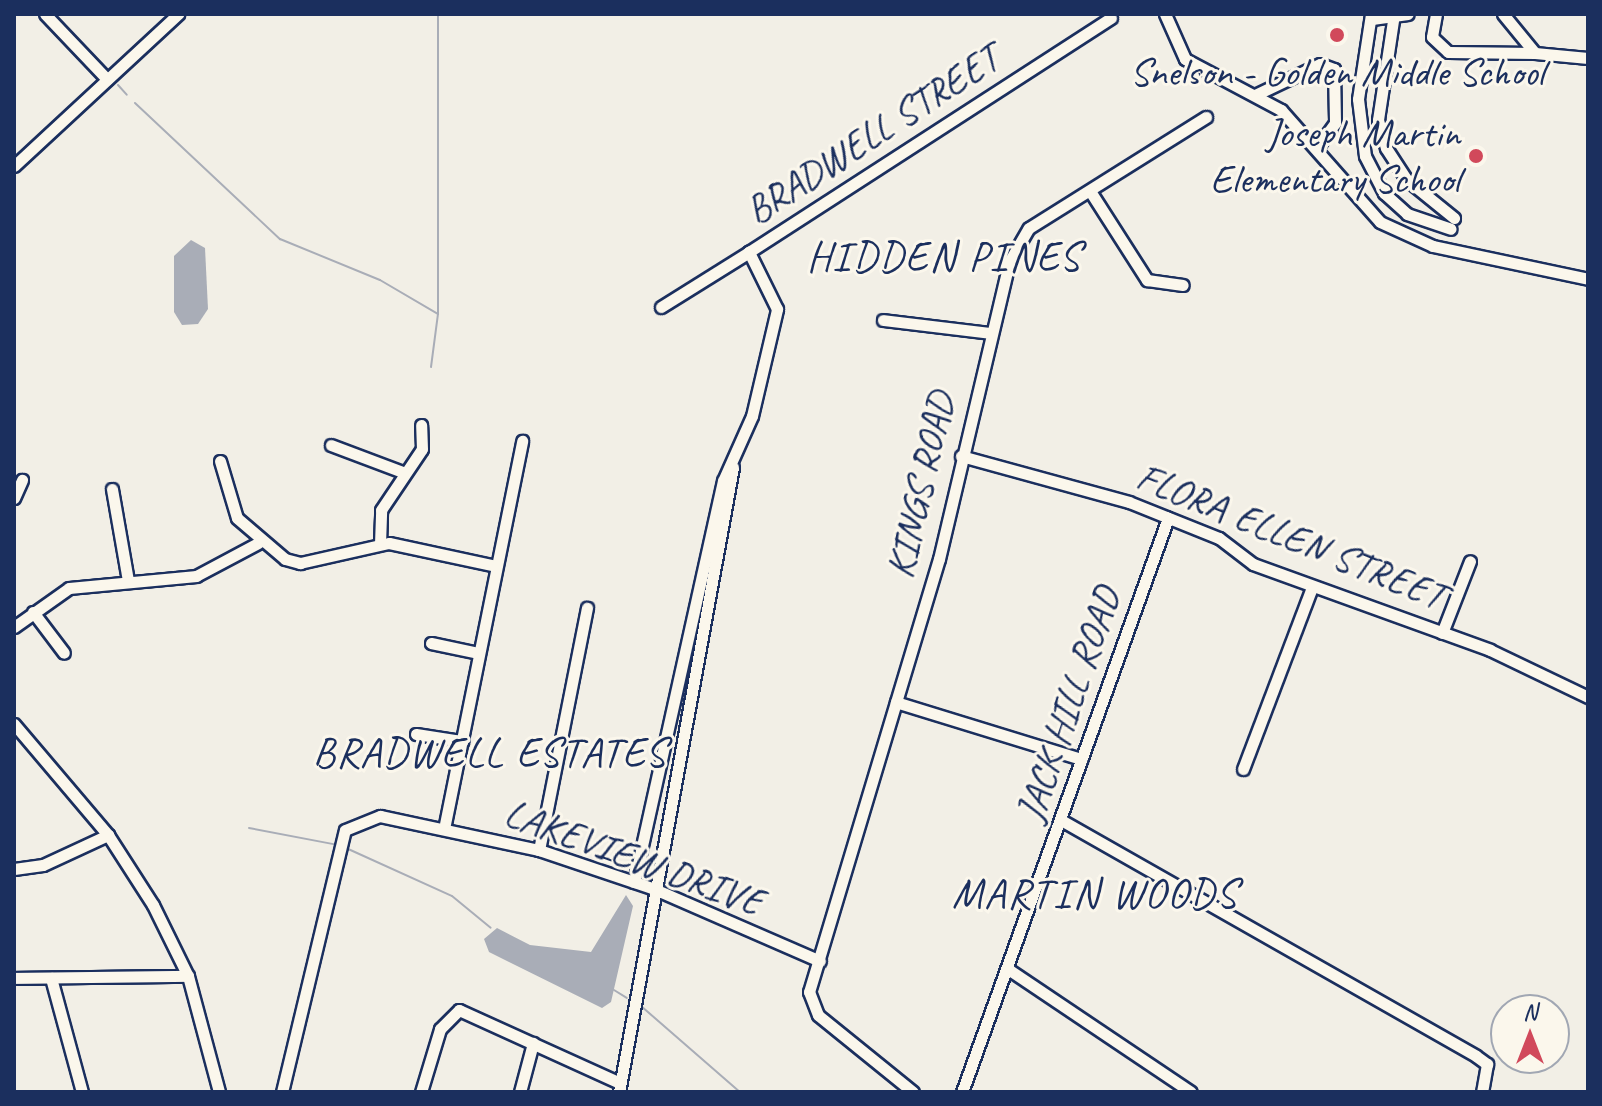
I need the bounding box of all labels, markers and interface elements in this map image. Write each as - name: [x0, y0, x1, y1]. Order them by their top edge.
- marker: Snelson - Golden Middle School: [1328, 26, 1346, 44]
- street label: BRADWELL STREET: [736, 34, 1008, 234]
- place label: Snelson - Golden Middle School: [1130, 48, 1544, 96]
- place label: Joseph Martin Elementary School: [1210, 109, 1460, 203]
- marker: Joseph Martin Elementary School: [1467, 147, 1485, 165]
- district label: HIDDEN PINES: [808, 232, 1080, 282]
- street label: KINGS ROAD: [875, 386, 965, 584]
- street label: FLORA ELLEN STREET: [1130, 452, 1452, 620]
- street label: JACK HILL ROAD: [1005, 581, 1131, 827]
- district label: BRADWELL ESTATES: [312, 728, 668, 778]
- street label: LAKEVIEW DRIVE: [498, 788, 770, 926]
- district label: MARTIN WOODS: [954, 869, 1236, 919]
- north arrow: [1490, 994, 1570, 1074]
- text: N: [1523, 998, 1537, 1026]

